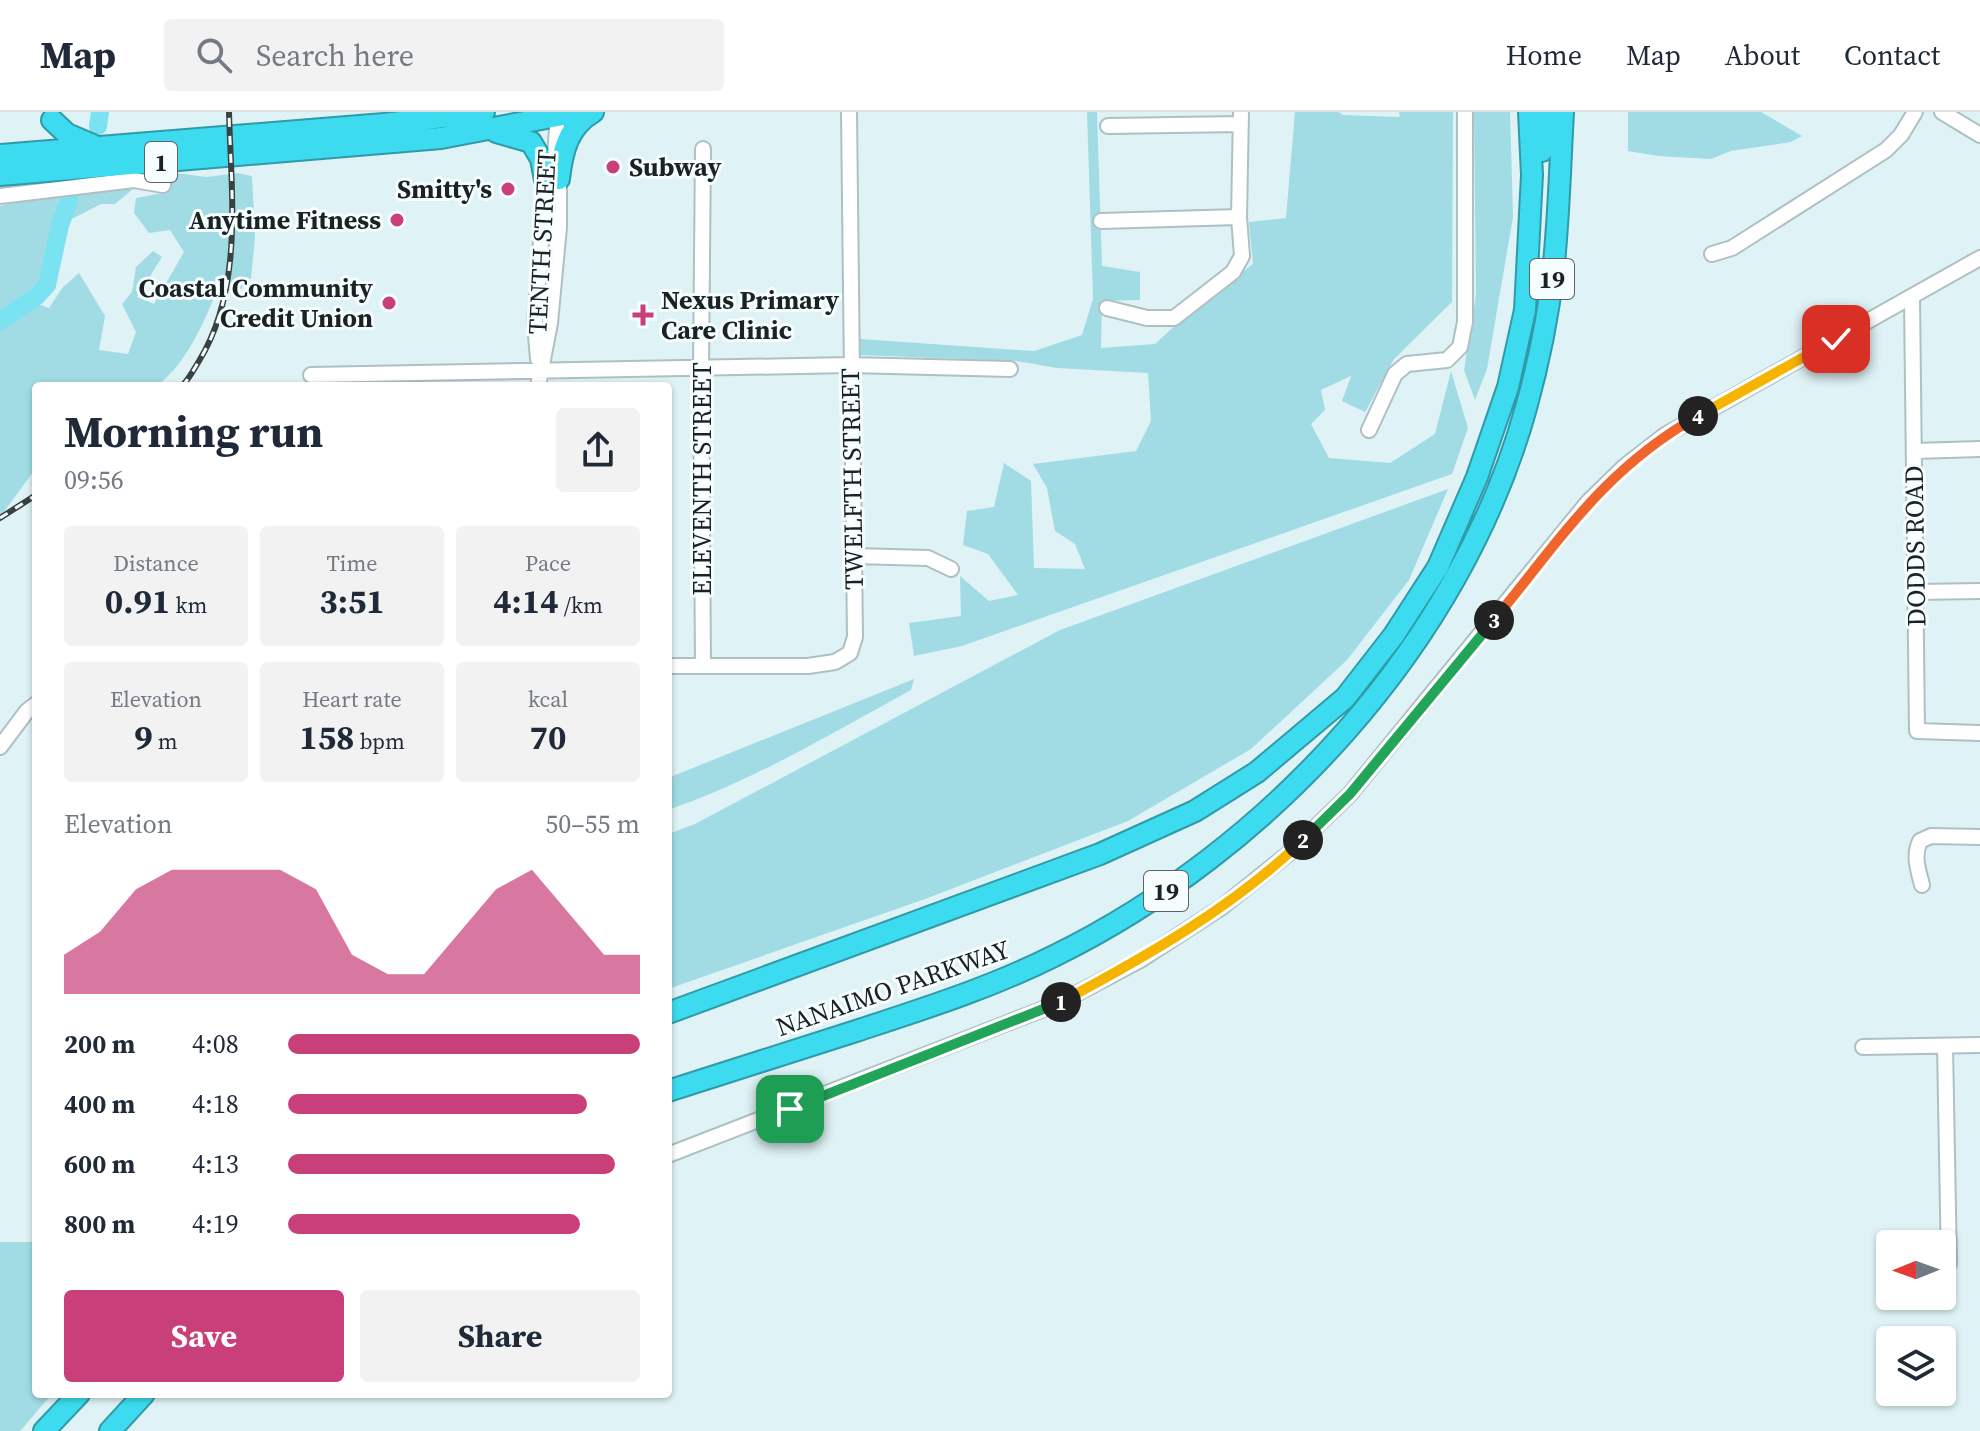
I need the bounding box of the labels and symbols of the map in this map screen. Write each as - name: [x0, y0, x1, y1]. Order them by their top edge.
- road number: 1: [145, 142, 177, 182]
- street label: TENTH STREET: [519, 148, 565, 336]
- place label: Subway: [629, 149, 721, 185]
- marker: Subway: [604, 158, 622, 176]
- place label: Smitty's: [397, 171, 492, 207]
- marker: Smitty's: [499, 180, 517, 198]
- place label: Anytime Fitness: [189, 202, 381, 238]
- marker: Anytime Fitness: [388, 211, 406, 229]
- road number: 19: [1530, 259, 1574, 299]
- place label: Coastal Community Credit Union: [138, 270, 373, 336]
- place label: Nexus Primary Care Clinic: [661, 282, 839, 348]
- marker: Coastal Community Credit Union: [380, 294, 398, 312]
- marker: Nexus Primary Care Clinic: [632, 304, 654, 326]
- pin: [1802, 305, 1870, 373]
- street label: ELEVENTH STREET: [684, 362, 720, 596]
- street label: TWELFTH STREET: [832, 368, 872, 590]
- pin: 4: [1678, 396, 1718, 436]
- street label: DODDS ROAD: [1896, 465, 1934, 627]
- pin: 3: [1474, 600, 1514, 640]
- pin: 2: [1283, 820, 1323, 860]
- road number: 19: [1144, 871, 1188, 911]
- street label: NANAIMO PARKWAY: [771, 931, 1015, 1045]
- pin: 1: [1041, 982, 1081, 1022]
- pin: [756, 1075, 824, 1143]
- north arrow: [1876, 1230, 1956, 1310]

